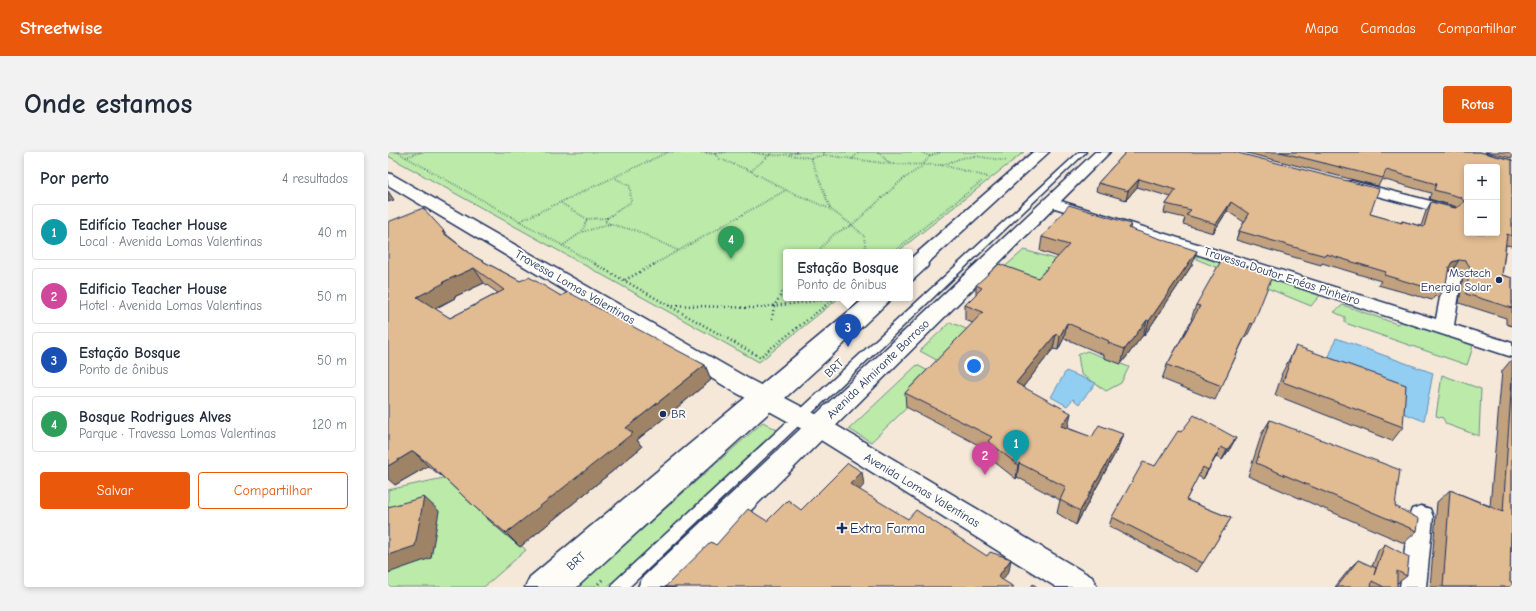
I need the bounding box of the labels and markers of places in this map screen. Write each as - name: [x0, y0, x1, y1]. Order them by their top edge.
- pin: 4: [718, 226, 744, 259]
- place label: Msctech Energia Solar: [1421, 266, 1491, 294]
- marker: Msctech Energia Solar: [1494, 275, 1504, 285]
- pin: 3: [835, 314, 861, 347]
- place label: BR: [671, 407, 686, 421]
- marker: BR: [658, 409, 668, 419]
- pin: 1: [1003, 430, 1029, 463]
- pin: 2: [972, 442, 998, 475]
- place label: Extra Farma: [850, 520, 925, 537]
- marker: Extra Farma: [837, 523, 847, 533]

